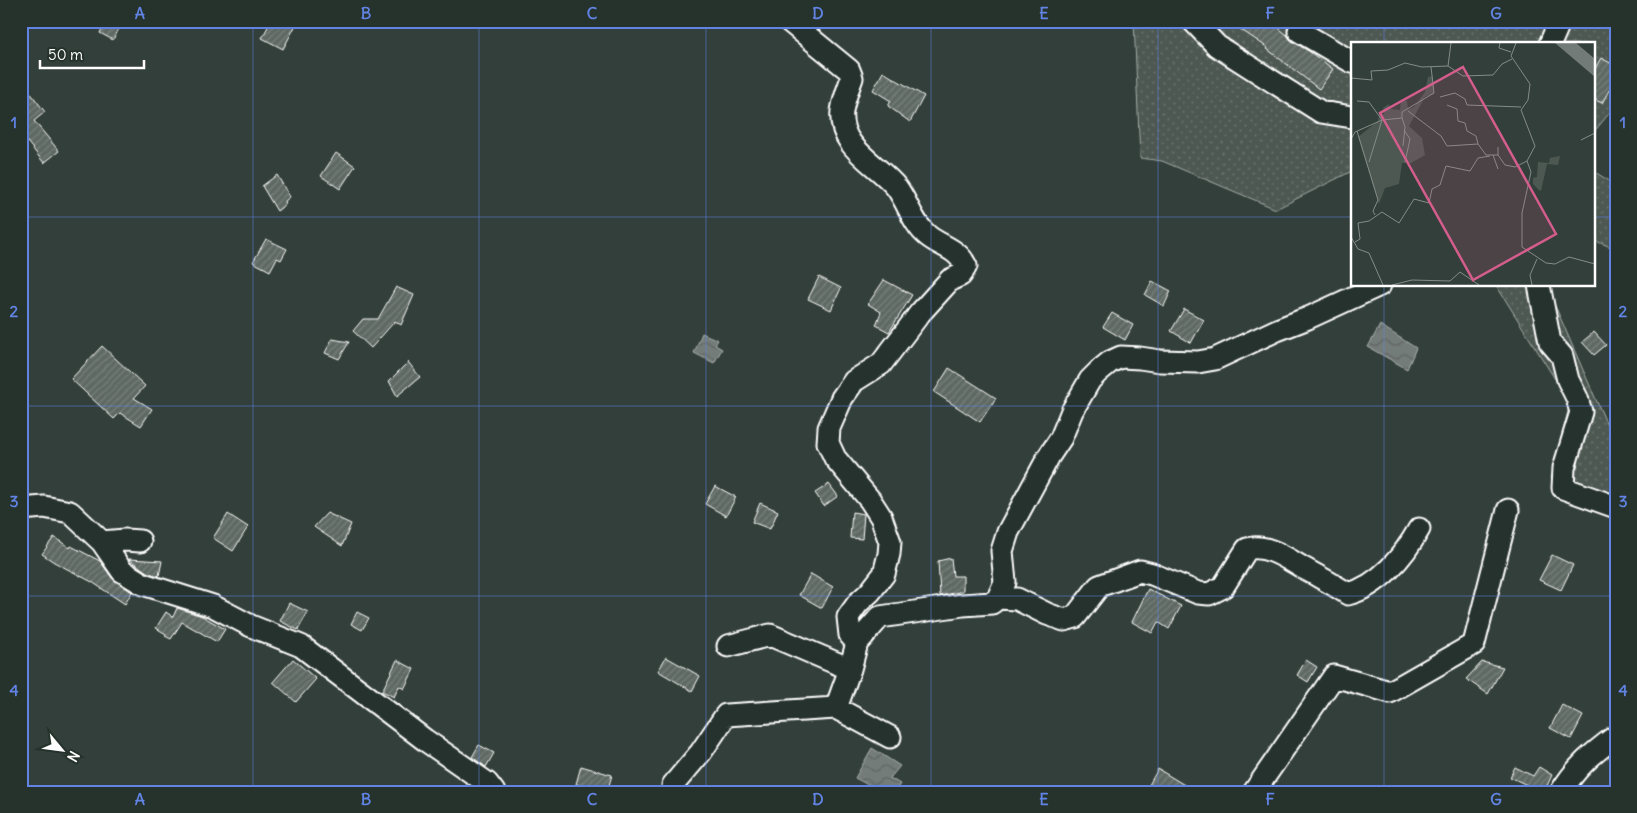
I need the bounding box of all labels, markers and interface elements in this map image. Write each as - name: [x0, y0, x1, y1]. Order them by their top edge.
- text: A: [135, 3, 145, 23]
- text: B: [361, 3, 372, 23]
- text: C: [587, 3, 598, 23]
- text: D: [812, 3, 824, 23]
- text: E: [1039, 3, 1049, 23]
- text: F: [1265, 3, 1275, 23]
- text: G: [1490, 3, 1502, 23]
- scale bar: [40, 38, 144, 70]
- inset map: [1351, 42, 1594, 286]
- text: 50 m: [48, 45, 83, 64]
- text: 1: [11, 112, 17, 132]
- text: 1: [1620, 112, 1626, 132]
- text: 2: [10, 301, 19, 321]
- text: 2: [1619, 301, 1628, 321]
- text: 3: [9, 491, 19, 511]
- text: 3: [1618, 491, 1628, 511]
- text: 4: [9, 680, 19, 700]
- text: 4: [1618, 680, 1628, 700]
- north arrow: [38, 726, 88, 776]
- text: N: [63, 748, 84, 765]
- text: A: [135, 789, 145, 809]
- text: B: [361, 789, 372, 809]
- text: C: [587, 789, 598, 809]
- text: D: [812, 789, 824, 809]
- text: E: [1039, 789, 1049, 809]
- text: F: [1265, 789, 1275, 809]
- text: G: [1490, 789, 1502, 809]

